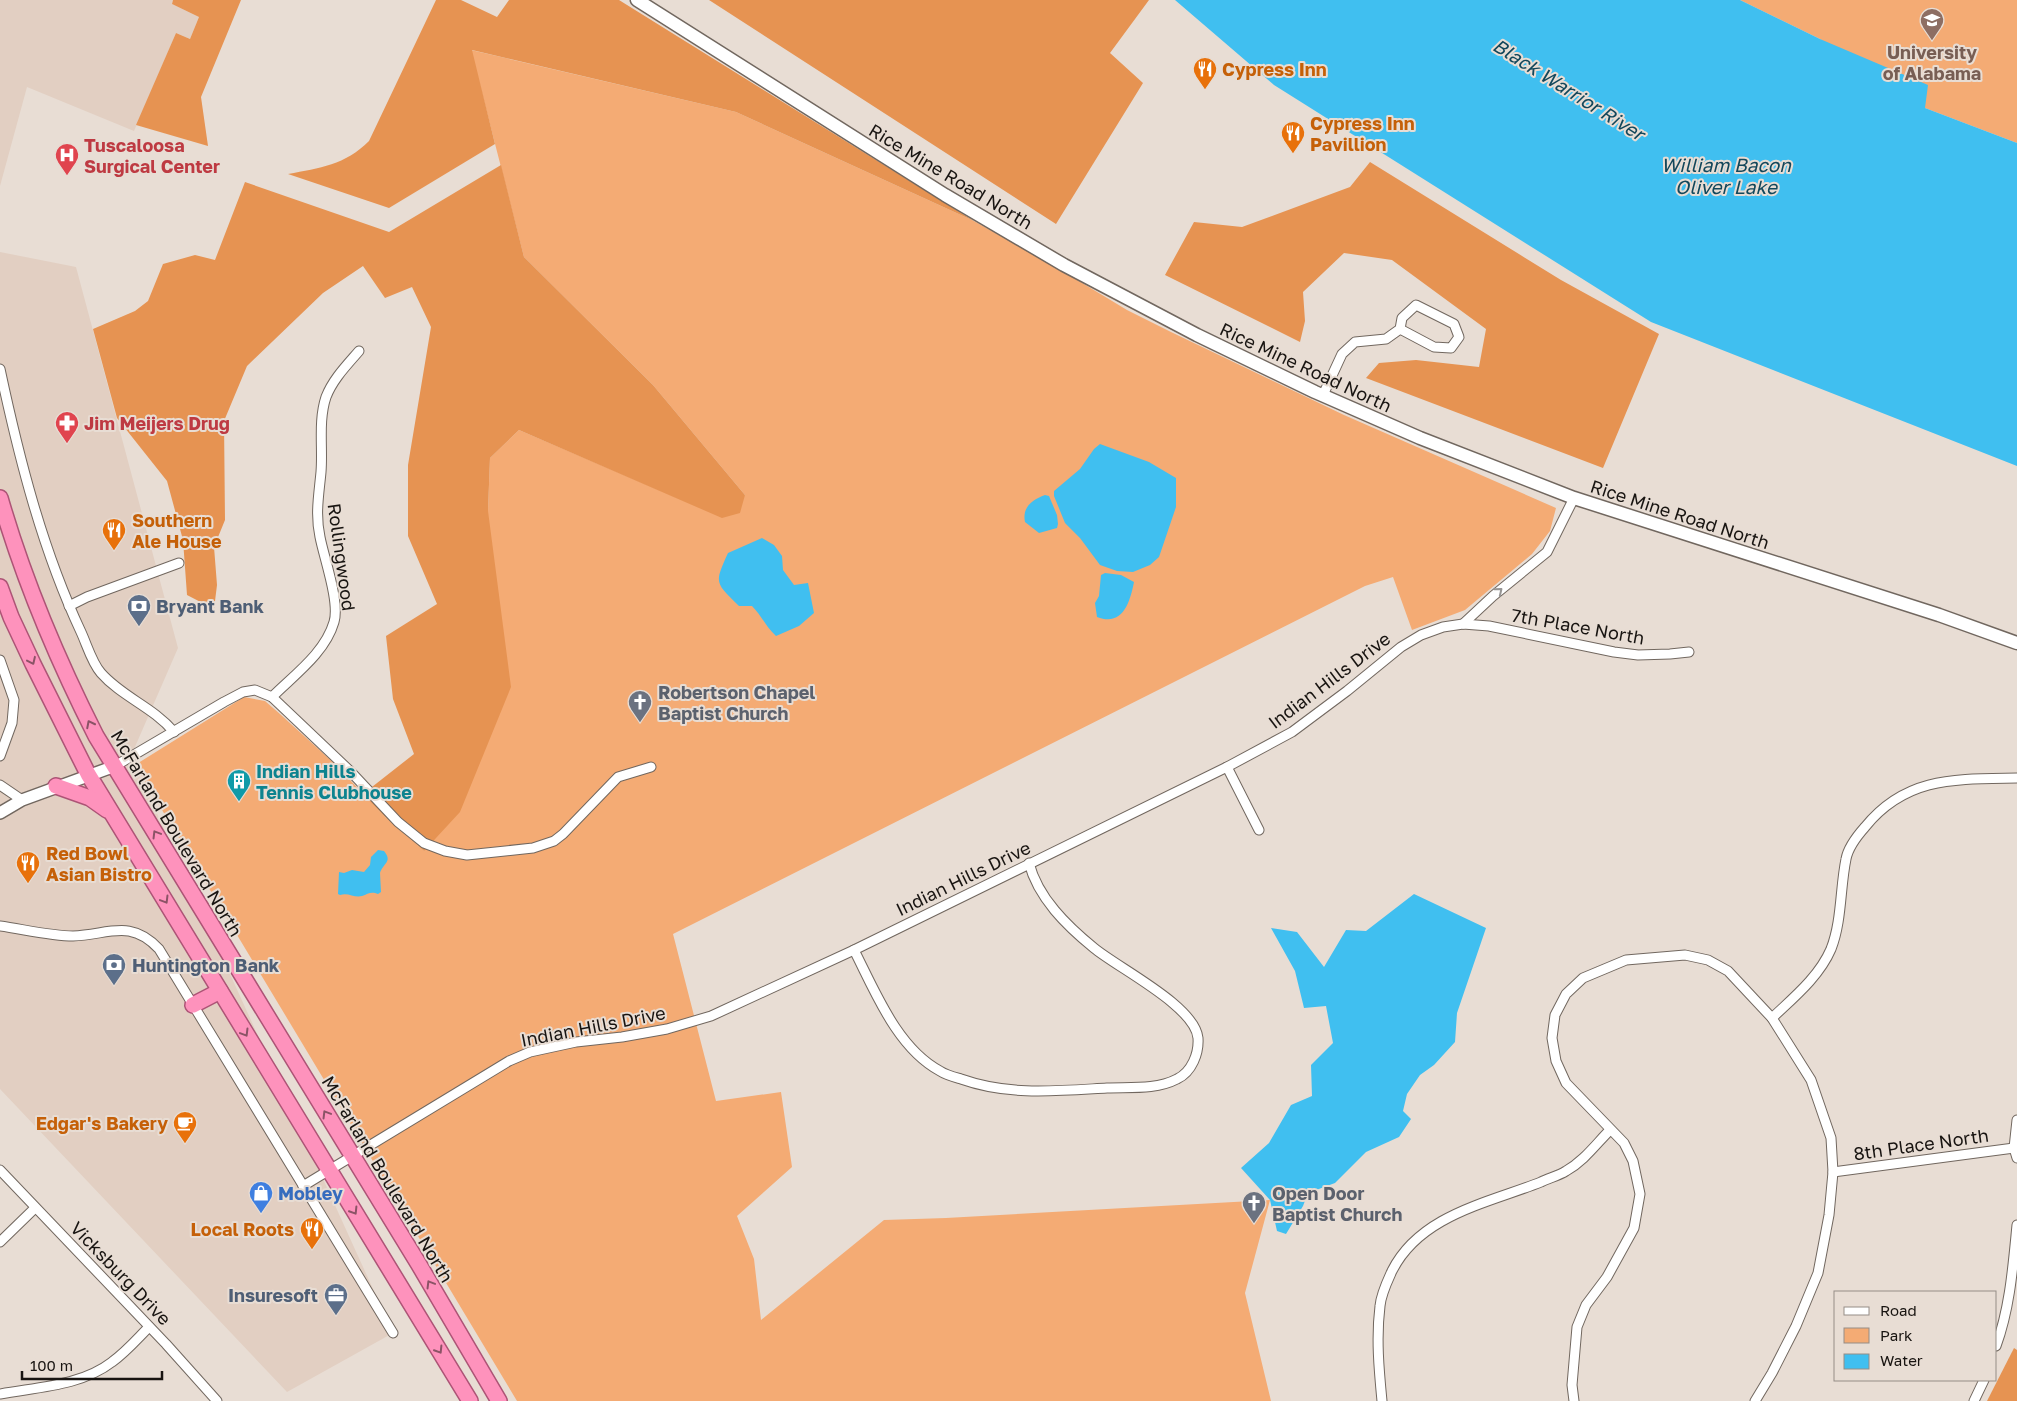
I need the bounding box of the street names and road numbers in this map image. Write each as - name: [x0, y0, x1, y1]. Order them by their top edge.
- street label: Rice Mine Road North: [865, 118, 1037, 234]
- street label: Rice Mine Road North: [1217, 318, 1395, 416]
- street label: Rice Mine Road North: [1588, 475, 1772, 553]
- street label: Rollingwood: [324, 502, 360, 612]
- street label: 7th Place North: [1510, 603, 1646, 649]
- street label: Indian Hills Drive: [1264, 627, 1394, 733]
- street label: McFarland Boulevard North: [107, 726, 247, 940]
- street label: Indian Hills Drive: [892, 836, 1034, 920]
- street label: Indian Hills Drive: [519, 1001, 667, 1051]
- street label: McFarland Boulevard North: [318, 1072, 458, 1286]
- street label: 8th Place North: [1852, 1124, 1990, 1164]
- street label: Vicksburg Drive: [66, 1217, 176, 1329]

